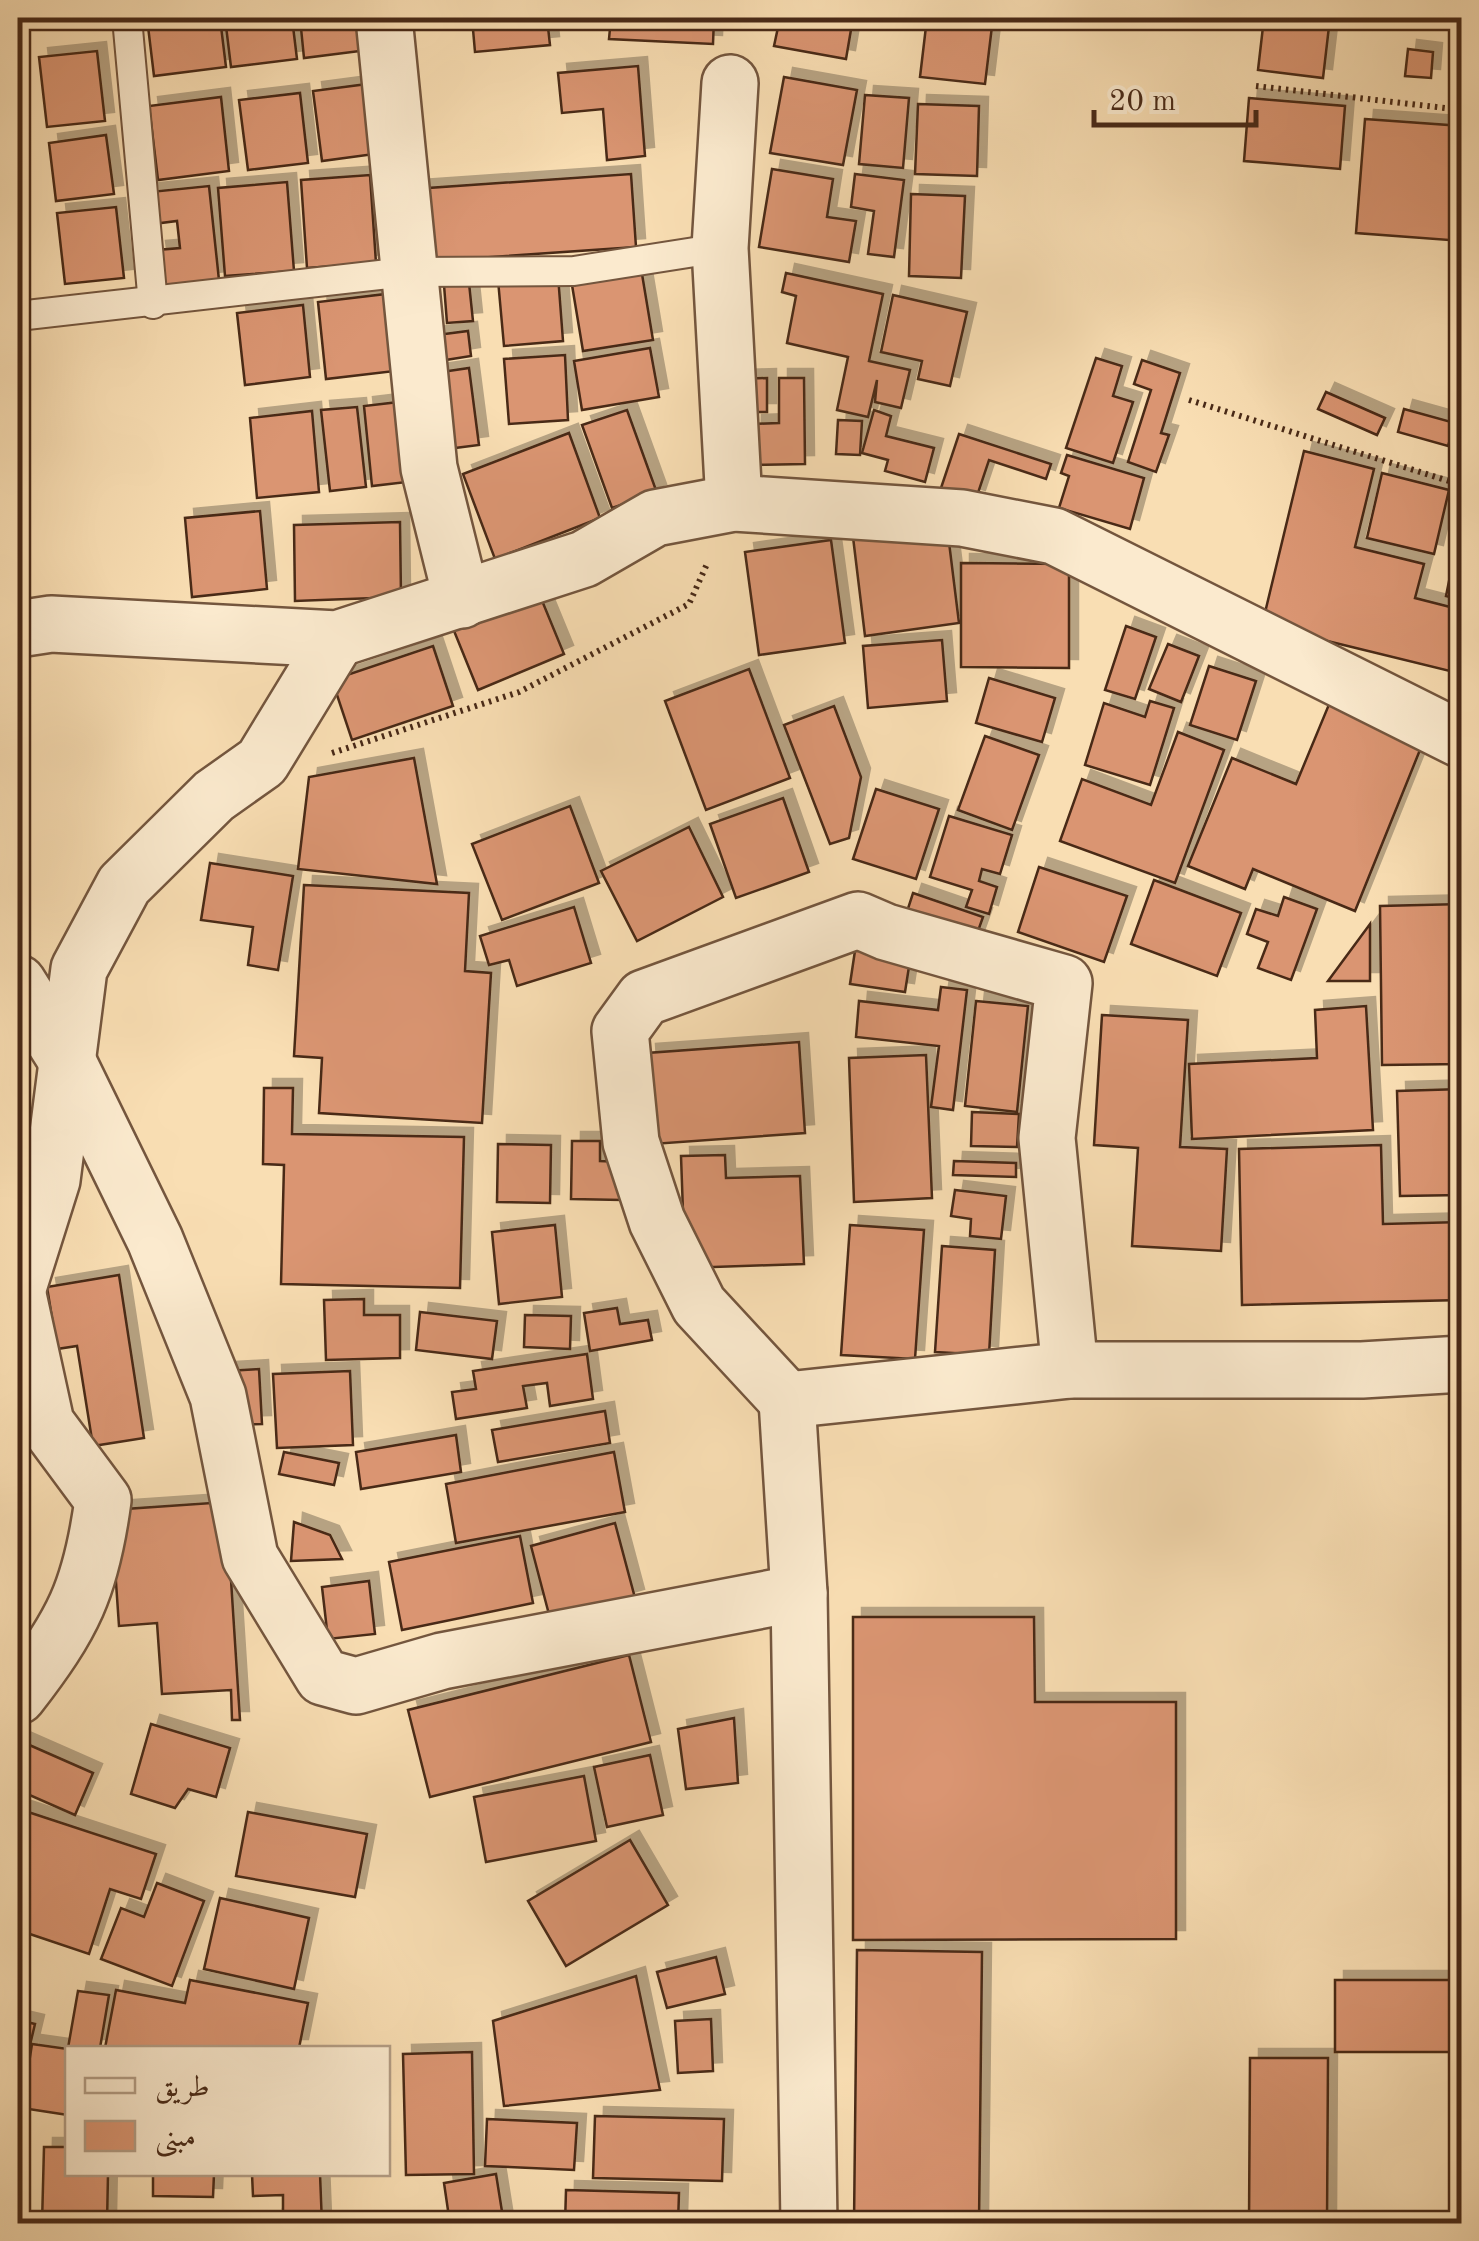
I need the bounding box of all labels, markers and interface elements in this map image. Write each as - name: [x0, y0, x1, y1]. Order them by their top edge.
- scale bar: [1094, 65, 1256, 127]
- text: 20 m: [1109, 87, 1176, 117]
- legend: [65, 2046, 390, 2176]
- text: طريق: [155, 2073, 210, 2105]
- text: مبنى: [155, 2123, 196, 2158]

